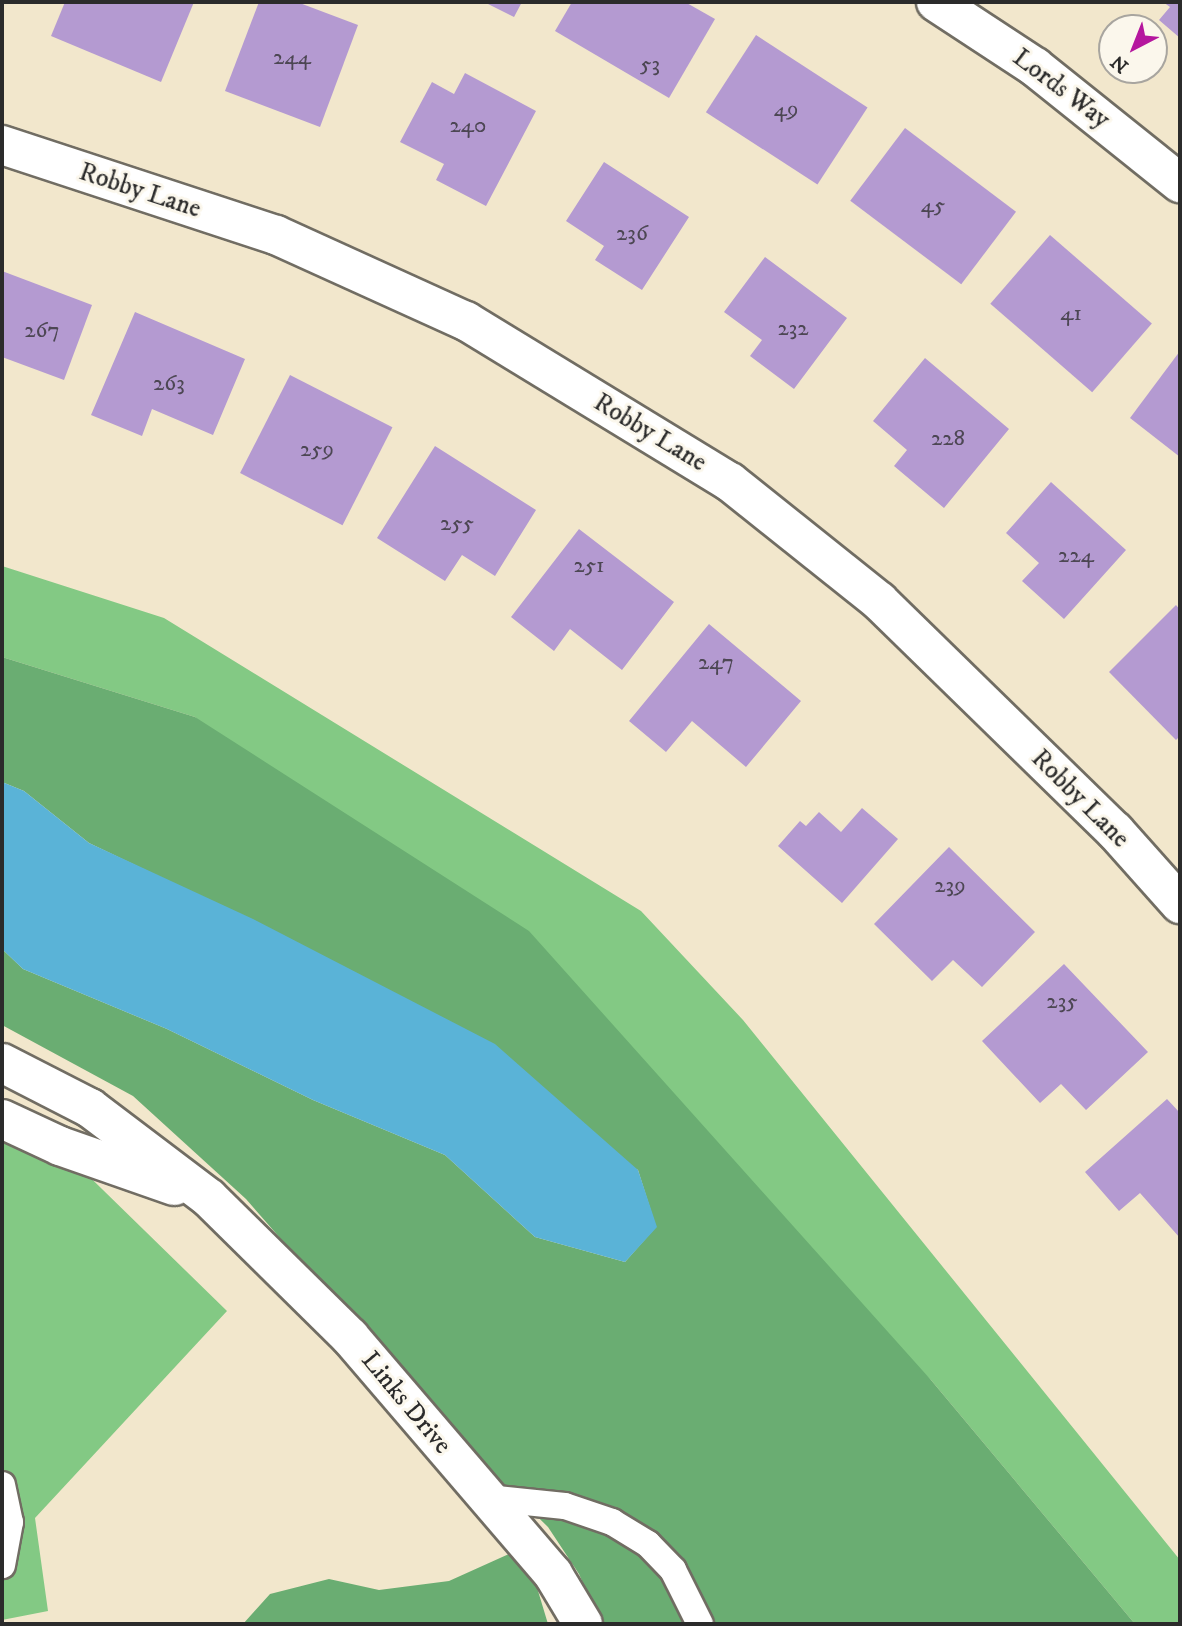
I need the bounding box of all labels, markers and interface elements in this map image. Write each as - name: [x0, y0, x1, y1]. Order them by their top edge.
- north arrow: [1098, 14, 1168, 84]
- street label: Lords Way: [1006, 42, 1116, 136]
- house number: 244: [273, 44, 311, 72]
- text: N: [1106, 50, 1133, 77]
- house number: 53: [640, 51, 660, 79]
- house number: 49: [774, 96, 798, 124]
- house number: 240: [450, 112, 486, 140]
- street label: Robby Lane: [75, 157, 205, 225]
- house number: 45: [921, 192, 945, 220]
- house number: 236: [616, 220, 648, 248]
- house number: 41: [1060, 300, 1082, 328]
- house number: 232: [777, 315, 809, 343]
- house number: 267: [24, 317, 60, 345]
- house number: 263: [153, 370, 185, 398]
- street label: Robby Lane: [588, 387, 712, 479]
- house number: 228: [931, 425, 965, 453]
- house number: 259: [300, 436, 334, 464]
- house number: 255: [440, 510, 474, 538]
- house number: 224: [1058, 542, 1094, 570]
- house number: 251: [573, 552, 605, 580]
- house number: 247: [698, 649, 734, 677]
- street label: Robby Lane: [1024, 743, 1136, 855]
- house number: 239: [934, 872, 966, 900]
- house number: 235: [1046, 988, 1078, 1016]
- street label: Links Drive: [354, 1345, 458, 1461]

